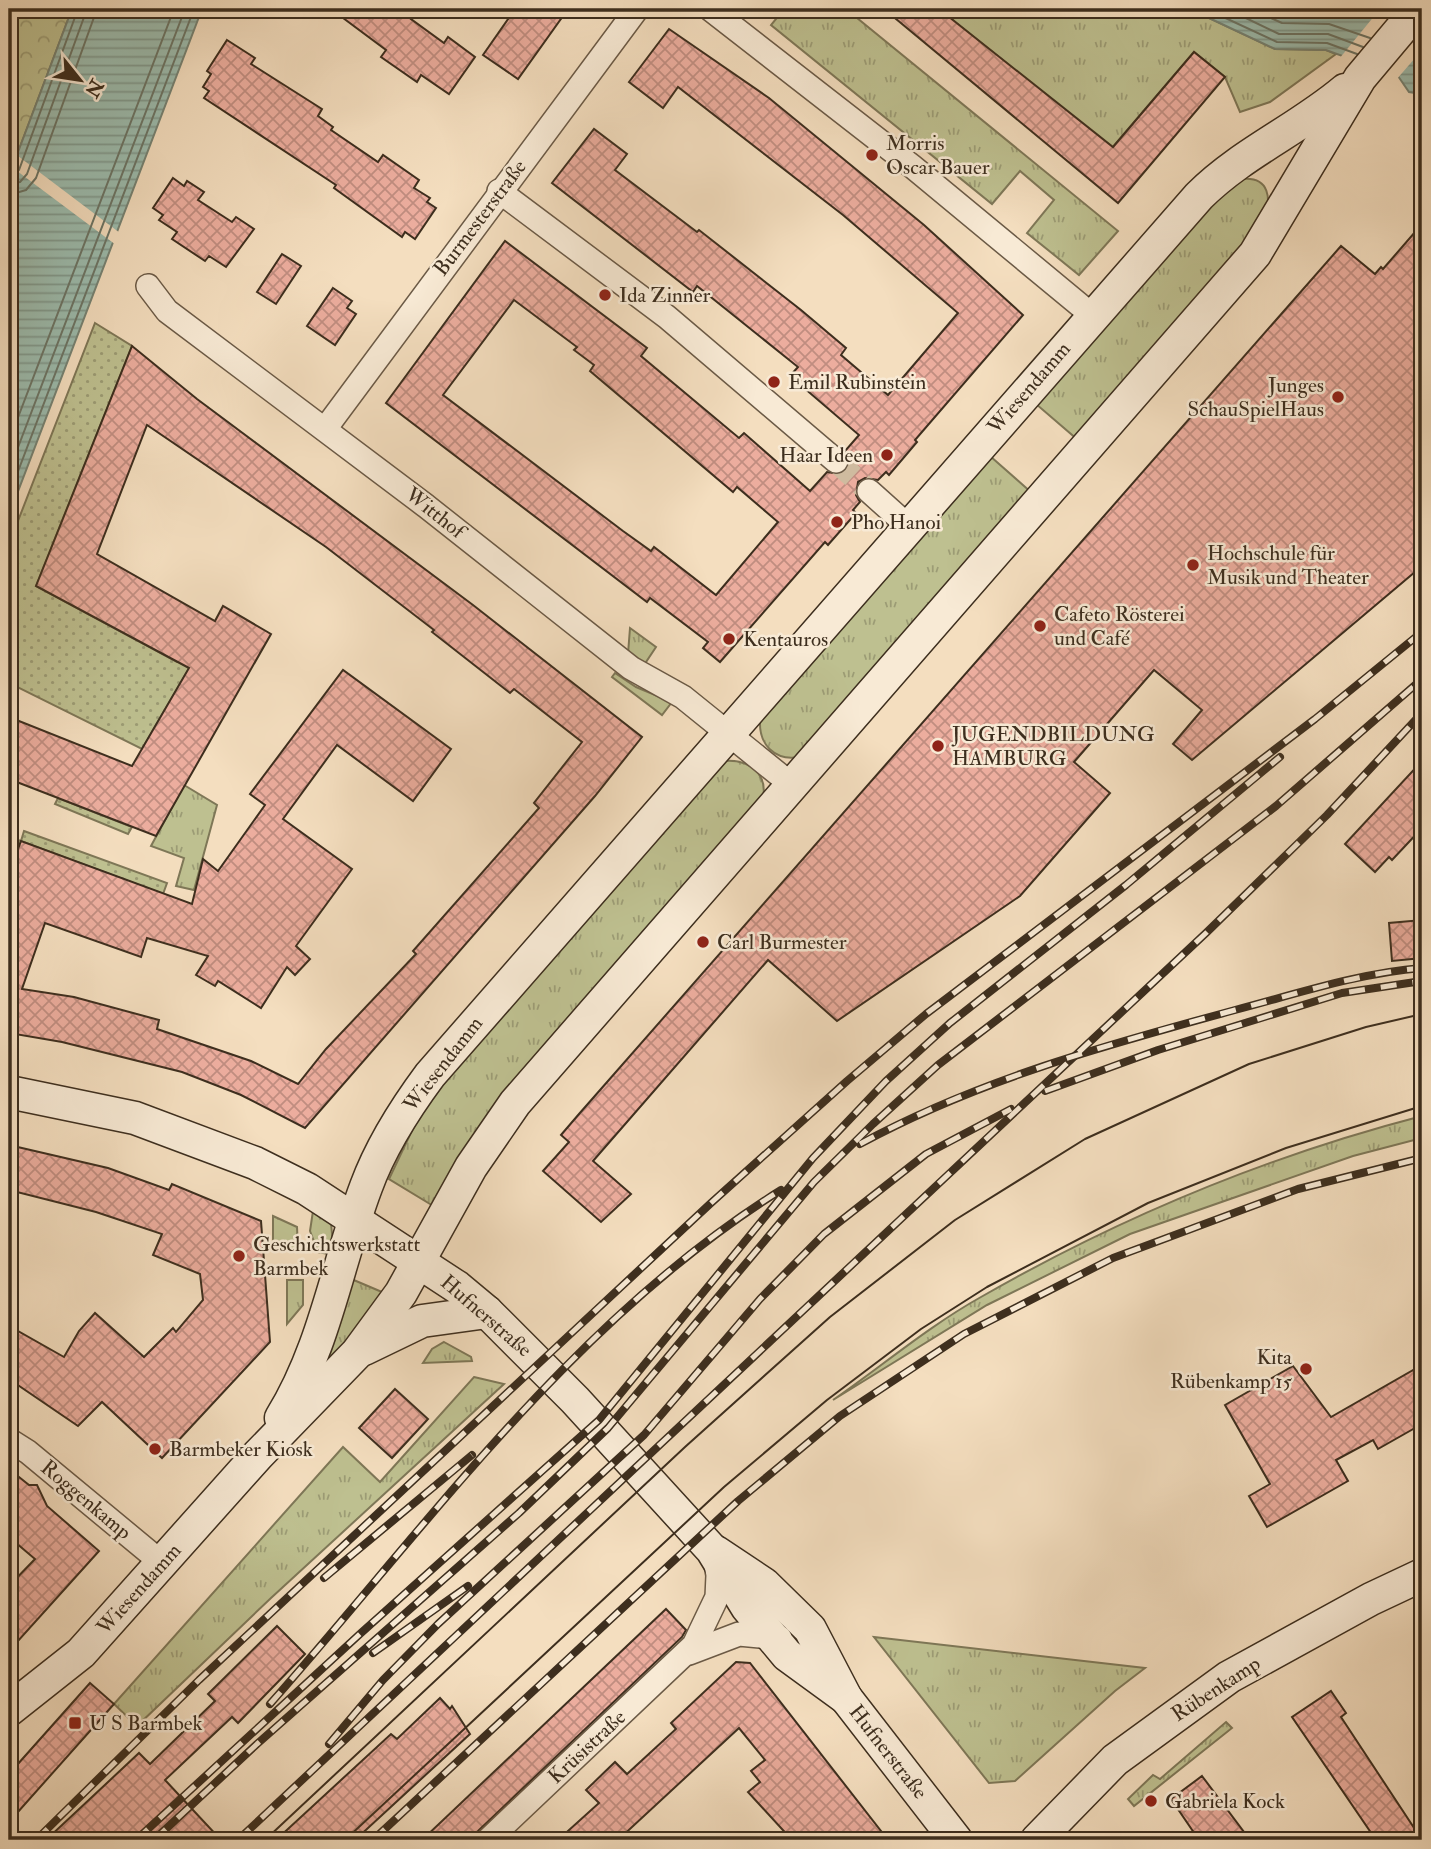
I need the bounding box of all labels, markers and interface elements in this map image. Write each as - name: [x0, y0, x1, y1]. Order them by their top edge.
- north arrow: [46, 46, 116, 116]
- text: N: [79, 74, 109, 102]
- place label: Morris Oscar Bauer: [886, 130, 990, 181]
- marker: Morris Oscar Bauer: [864, 147, 880, 163]
- street label: Burmesterstraße: [428, 154, 533, 281]
- place label: Ida Zinner: [619, 282, 710, 309]
- marker: Ida Zinner: [597, 287, 613, 303]
- street label: Wiesendamm: [981, 336, 1077, 441]
- place label: Emil Rubinstein: [788, 369, 926, 396]
- place label: Junges SchauSpielHaus: [1188, 372, 1324, 423]
- marker: Emil Rubinstein: [766, 374, 782, 390]
- marker: Junges SchauSpielHaus: [1330, 389, 1346, 405]
- place label: Haar Ideen: [779, 442, 873, 469]
- marker: Haar Ideen: [879, 447, 895, 463]
- street label: Witthof: [399, 481, 473, 547]
- place label: Pho Hanoi: [851, 509, 941, 536]
- marker: Pho Hanoi: [829, 514, 845, 530]
- place label: Hochschule für Musik und Theater: [1207, 540, 1369, 591]
- marker: Hochschule für Musik und Theater: [1185, 557, 1201, 573]
- place label: Cafeto Rösterei und Café: [1054, 601, 1185, 652]
- marker: Cafeto Rösterei und Café: [1032, 618, 1048, 634]
- place label: Kentauros: [743, 626, 828, 653]
- marker: Kentauros: [721, 631, 737, 647]
- place label: JUGENDBILDUNG HAMBURG: [951, 721, 1155, 772]
- marker: JUGENDBILDUNG HAMBURG: [930, 738, 946, 754]
- place label: Carl Burmester: [717, 929, 847, 956]
- marker: Carl Burmester: [695, 934, 711, 950]
- street label: Wiesendamm: [397, 1011, 489, 1118]
- place label: Geschichtswerkstatt Barmbek: [253, 1231, 421, 1282]
- marker: Geschichtswerkstatt Barmbek: [231, 1248, 247, 1264]
- street label: Hufnerstraße: [435, 1269, 538, 1363]
- place label: Kita Rübenkamp 15: [1170, 1344, 1293, 1395]
- marker: Kita Rübenkamp 15: [1298, 1361, 1314, 1377]
- place label: Barmbeker Kiosk: [169, 1436, 313, 1463]
- marker: Barmbeker Kiosk: [147, 1441, 163, 1457]
- street label: Roggenkamp: [35, 1454, 137, 1546]
- street label: Wiesendamm: [90, 1538, 187, 1641]
- street label: Rübenkamp: [1166, 1650, 1266, 1728]
- street label: Hufnerstraße: [843, 1699, 933, 1805]
- street label: Krüsistraße: [542, 1704, 632, 1790]
- place label: U S Barmbek: [89, 1710, 203, 1737]
- marker: U S Barmbek: [67, 1715, 83, 1731]
- place label: Gabriela Kock: [1165, 1788, 1285, 1815]
- marker: Gabriela Kock: [1143, 1793, 1159, 1809]

